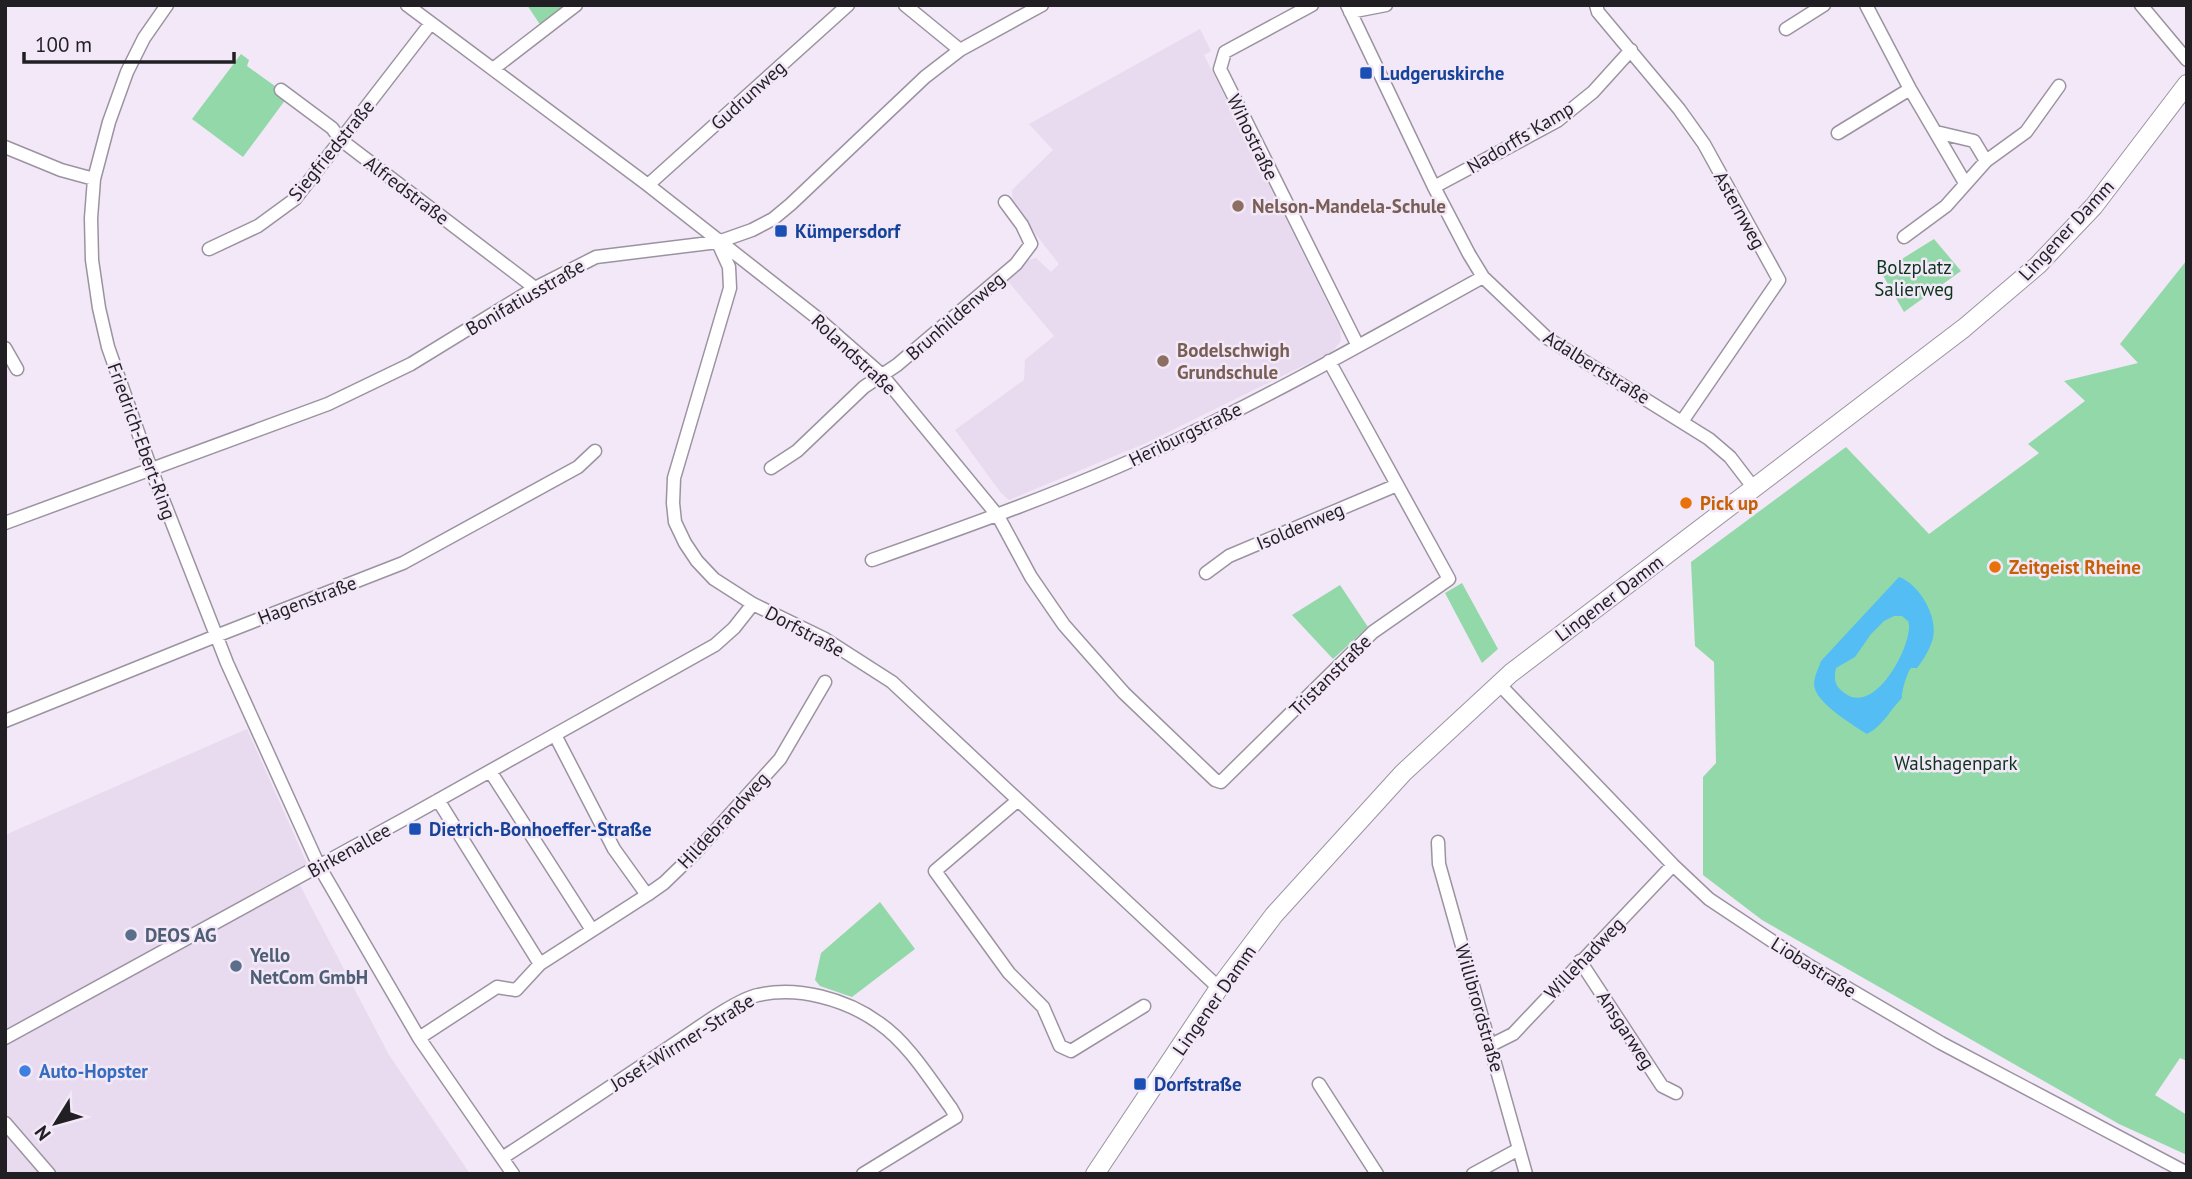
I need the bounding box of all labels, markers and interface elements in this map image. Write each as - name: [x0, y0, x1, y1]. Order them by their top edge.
- scale bar: [24, 21, 234, 65]
- text: 100 m: [35, 31, 92, 58]
- street label: Gudrunweg: [706, 55, 790, 135]
- place label: Ludgeruskirche: [1380, 61, 1504, 85]
- marker: Ludgeruskirche: [1358, 65, 1374, 81]
- street label: Wihostraße: [1222, 90, 1284, 184]
- street label: Siegfriedstraße: [283, 94, 379, 206]
- street label: Nadorffs Kamp: [1462, 96, 1578, 178]
- street label: Alfredstraße: [360, 150, 454, 230]
- street label: Asternweg: [1709, 167, 1771, 253]
- street label: Lingener Damm: [2013, 174, 2119, 286]
- place label: Nelson-Mandela-Schule: [1252, 194, 1446, 218]
- marker: Nelson-Mandela-Schule: [1230, 198, 1246, 214]
- place label: Kümpersdorf: [795, 219, 902, 243]
- marker: Kümpersdorf: [773, 223, 789, 239]
- street label: Bonifatiusstraße: [461, 253, 589, 341]
- park label: Bolzplatz Salierweg: [1874, 255, 1954, 301]
- street label: Brunhildenweg: [901, 267, 1009, 365]
- street label: Rolandstraße: [807, 309, 901, 399]
- street label: Adalbertstraße: [1539, 325, 1655, 409]
- place label: Bodelschwigh Grundschule: [1177, 338, 1290, 384]
- marker: Bodelschwigh Grundschule: [1155, 353, 1171, 369]
- street label: Friedrich-Ebert-Ring: [102, 359, 182, 523]
- street label: Heriburgstraße: [1125, 396, 1245, 472]
- place label: Pick up: [1700, 491, 1758, 515]
- marker: Pick up: [1678, 495, 1694, 511]
- street label: Isoldenweg: [1253, 497, 1347, 555]
- street label: Lingener Damm: [1550, 549, 1668, 647]
- place label: Zeitgeist Rheine: [2009, 555, 2141, 579]
- marker: Zeitgeist Rheine: [1987, 559, 2003, 575]
- street label: Hagenstraße: [254, 570, 360, 630]
- street label: Dorfstraße: [761, 600, 849, 662]
- street label: Tristanstraße: [1284, 629, 1376, 721]
- park label: Walshagenpark: [1894, 751, 2018, 775]
- street label: Hildebrandweg: [672, 767, 774, 873]
- street label: Birkenallee: [303, 817, 395, 883]
- place label: Dietrich-Bonhoeffer-Straße: [429, 817, 652, 841]
- marker: Dietrich-Bonhoeffer-Straße: [407, 821, 423, 837]
- street label: Willehadweg: [1539, 912, 1629, 1004]
- place label: DEOS AG: [145, 923, 217, 947]
- marker: DEOS AG: [123, 927, 139, 943]
- street label: Liobastraße: [1767, 931, 1861, 1003]
- street label: Lingener Damm: [1167, 940, 1261, 1060]
- street label: Willibrordstraße: [1450, 941, 1510, 1075]
- place label: Yello NetCom GmbH: [249, 943, 368, 989]
- marker: Yello NetCom GmbH: [228, 958, 244, 974]
- street label: Ansgarweg: [1592, 986, 1660, 1074]
- street label: Josef-Wirmer-Straße: [605, 988, 758, 1096]
- place label: Auto-Hopster: [39, 1059, 148, 1083]
- marker: Auto-Hopster: [17, 1063, 33, 1079]
- place label: Dorfstraße: [1154, 1072, 1242, 1096]
- marker: Dorfstraße: [1132, 1076, 1148, 1092]
- north arrow: [21, 1088, 91, 1158]
- text: N: [29, 1121, 56, 1145]

